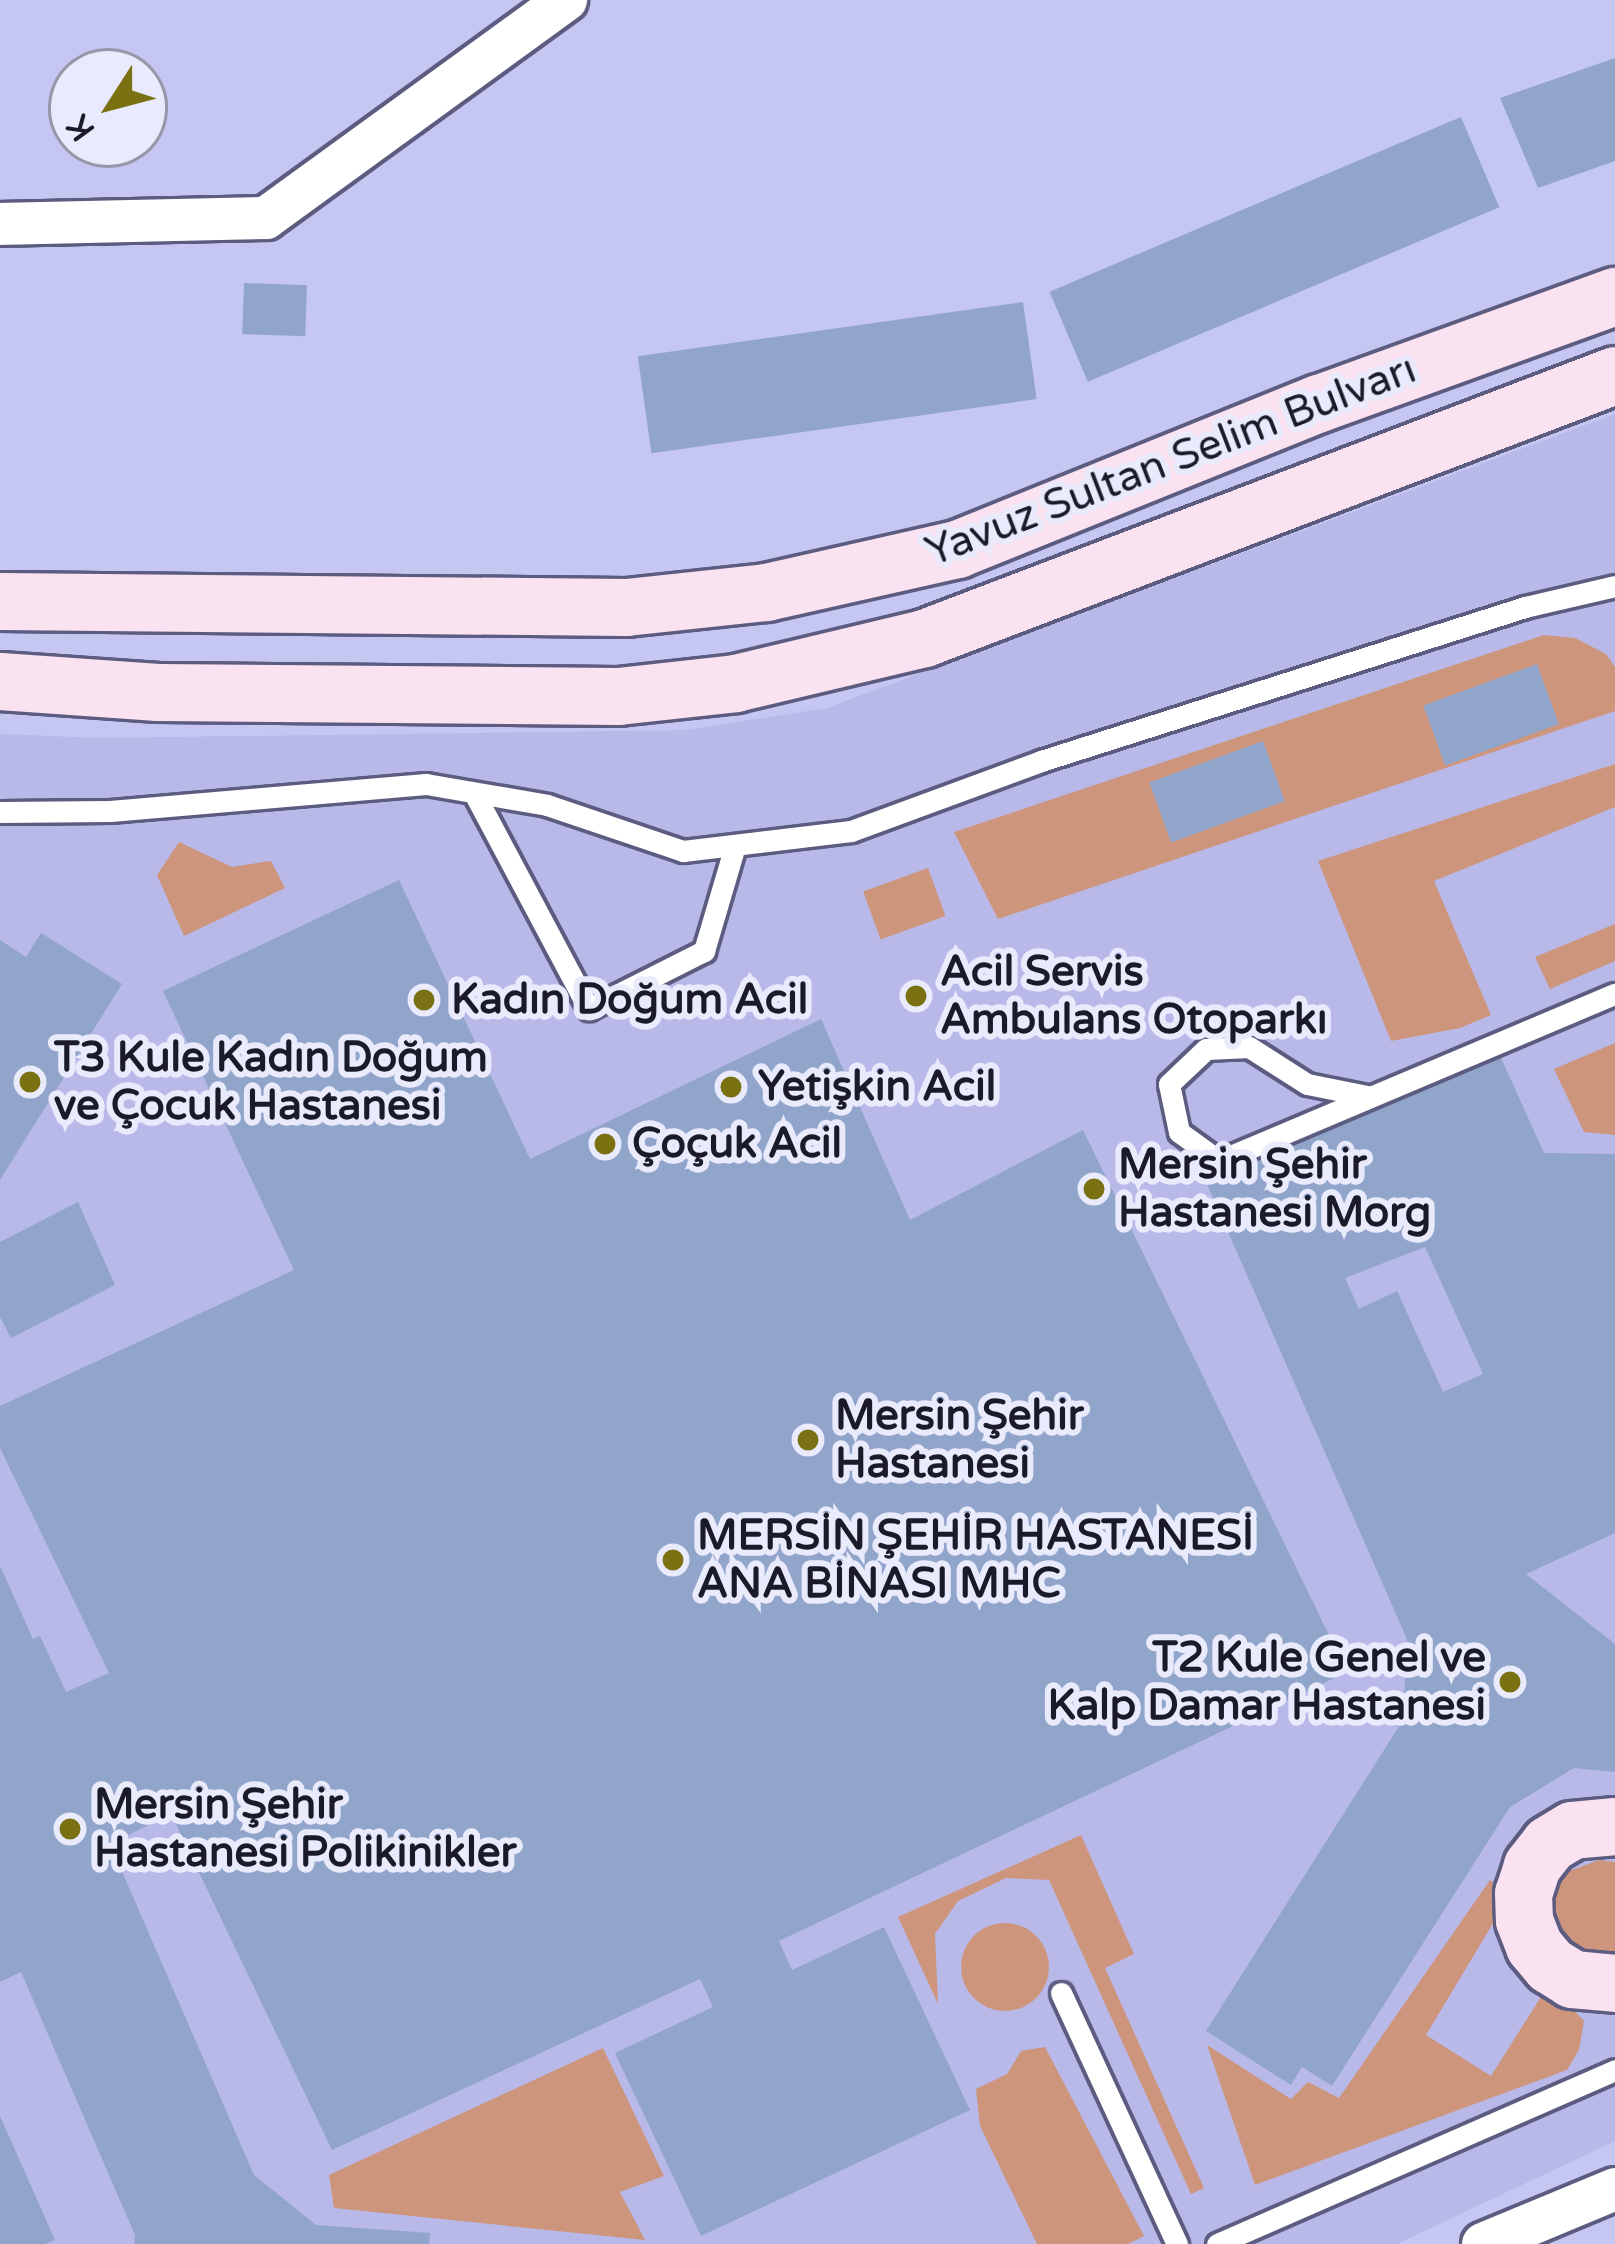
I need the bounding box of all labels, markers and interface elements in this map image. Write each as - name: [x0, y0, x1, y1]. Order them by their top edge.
- north arrow: [48, 48, 168, 168]
- text: K: [59, 107, 103, 148]
- street label: Yavuz Sultan Selim Bulvarı: [919, 344, 1423, 578]
- place label: Acil Servis Ambulans Otoparkı: [940, 947, 1327, 1046]
- place label: Kadın Doğum Acil: [451, 975, 808, 1025]
- marker: Acil Servis Ambulans Otoparkı: [903, 983, 929, 1009]
- marker: Kadın Doğum Acil: [408, 984, 440, 1016]
- place label: T3 Kule Kadın Doğum ve Çocuk Hastanesi: [54, 1033, 488, 1132]
- place label: Yetişkin Acil: [758, 1062, 996, 1112]
- marker: T3 Kule Kadın Doğum ve Çocuk Hastanesi: [17, 1069, 43, 1095]
- marker: Yetişkin Acil: [715, 1071, 747, 1103]
- place label: Çoçuk Acil: [632, 1119, 842, 1169]
- marker: Çoçuk Acil: [589, 1128, 621, 1160]
- place label: Mersin Şehir Hastanesi Morg: [1118, 1140, 1431, 1238]
- marker: Mersin Şehir Hastanesi Morg: [1081, 1176, 1107, 1202]
- place label: Mersin Şehir Hastanesi: [835, 1391, 1084, 1490]
- marker: Mersin Şehir Hastanesi: [792, 1424, 824, 1456]
- place label: MERSİN ŞEHİR HASTANESİ ANA BİNASI MHC: [697, 1511, 1254, 1610]
- marker: MERSİN ŞEHİR HASTANESİ ANA BİNASI MHC: [660, 1547, 686, 1573]
- place label: T2 Kule Genel ve Kalp Damar Hastanesi: [1048, 1633, 1486, 1732]
- marker: T2 Kule Genel ve Kalp Damar Hastanesi: [1497, 1669, 1523, 1695]
- place label: Mersin Şehir Hastanesi Polikinikler: [94, 1780, 517, 1878]
- marker: Mersin Şehir Hastanesi Polikinikler: [57, 1816, 83, 1842]

